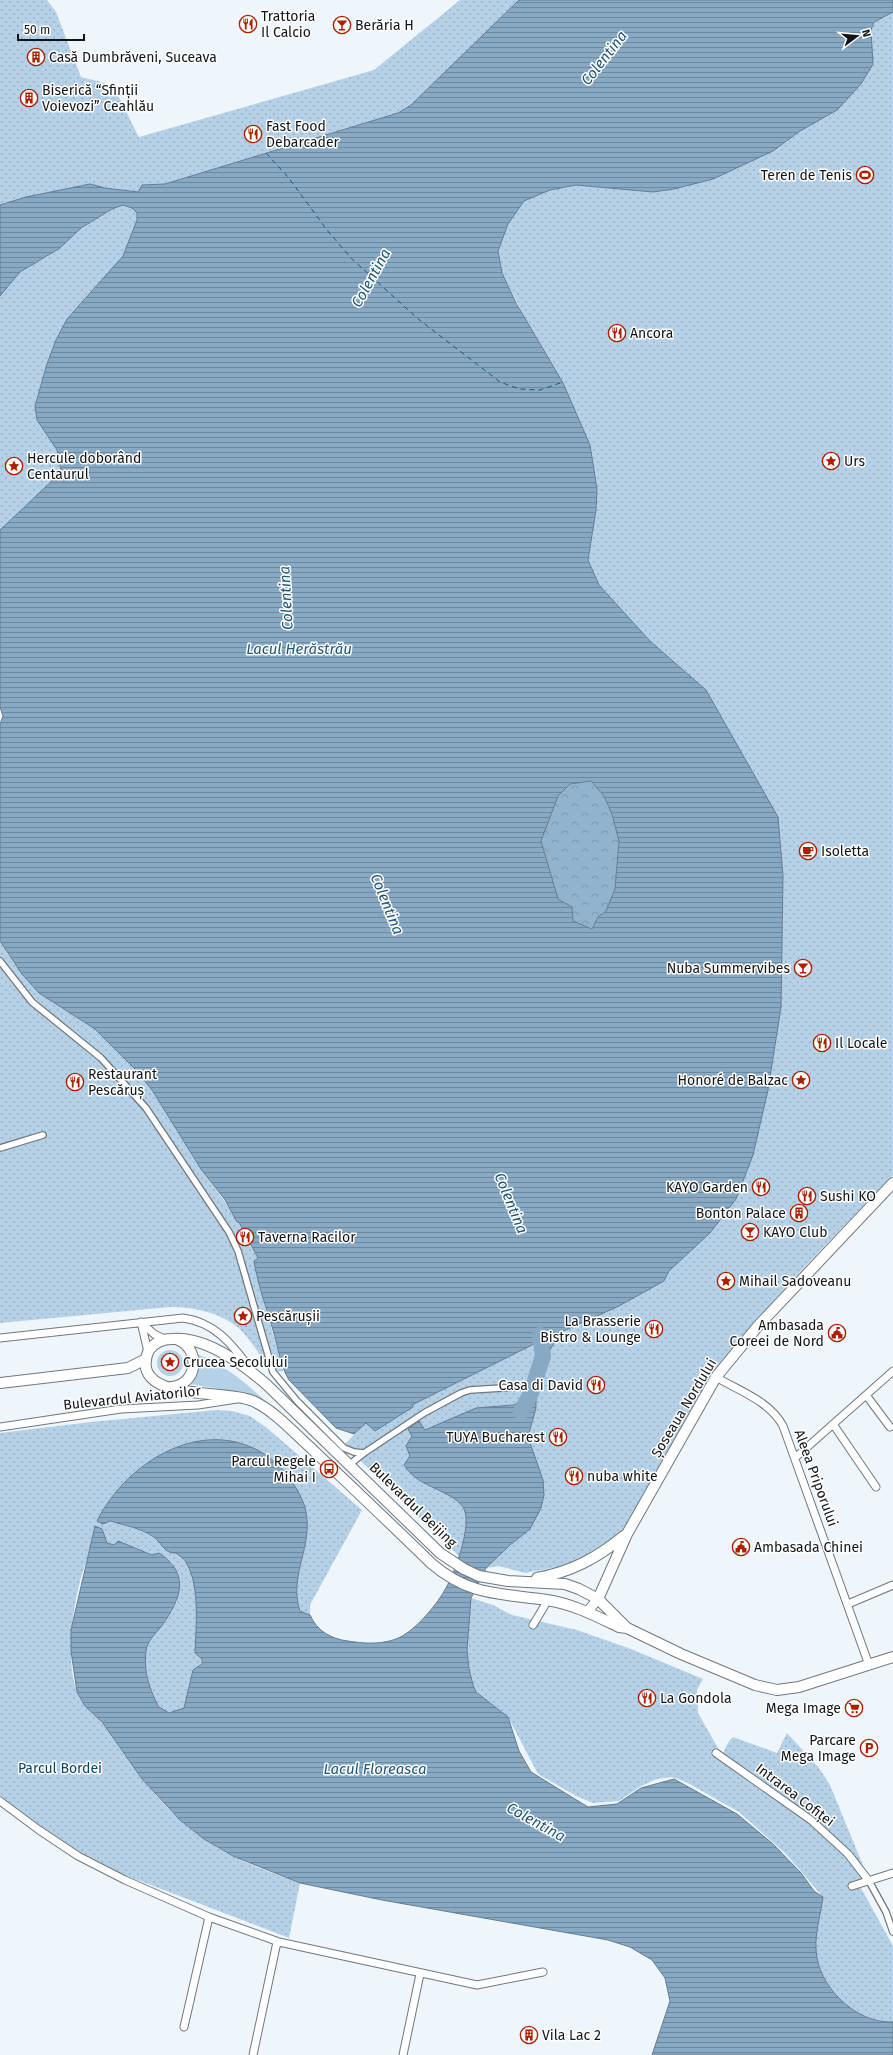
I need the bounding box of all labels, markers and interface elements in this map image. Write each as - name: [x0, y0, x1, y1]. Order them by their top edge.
- place label: Trattoria Il Calcio: [261, 8, 315, 41]
- restaurant icon: Trattoria Il Calcio: [238, 14, 258, 34]
- bar icon: Berăria H: [332, 15, 352, 35]
- scale bar: [18, 16, 84, 42]
- north arrow: [837, 16, 877, 56]
- place label: Berăria H: [355, 17, 414, 34]
- text: 50 m: [24, 23, 50, 37]
- water label: Colentina: [577, 27, 631, 89]
- text: N: [859, 28, 873, 39]
- building icon: Casă Dumbrăveni, Suceava: [26, 47, 46, 67]
- place label: Casă Dumbrăveni, Suceava: [49, 49, 217, 66]
- place label: Biserică “Sfinții Voievozi” Ceahlău: [42, 82, 154, 115]
- building icon: Biserică “Sfinții Voievozi” Ceahlău: [19, 88, 39, 108]
- place label: Fast Food Debarcader: [266, 118, 340, 151]
- restaurant icon: Fast Food Debarcader: [243, 124, 263, 144]
- sports icon: Teren de Tenis: [855, 165, 875, 185]
- place label: Teren de Tenis: [761, 167, 852, 184]
- water label: Colentina: [348, 246, 394, 310]
- restaurant icon: Ancora: [607, 323, 627, 343]
- place label: Ancora: [630, 325, 673, 342]
- place label: Hercule doborând Centaurul: [27, 450, 141, 483]
- place icon: Urs: [821, 451, 841, 471]
- place label: Urs: [844, 453, 865, 470]
- place icon: Hercule doborând Centaurul: [4, 456, 24, 476]
- water label: Colentina: [275, 566, 297, 630]
- water label: Lacul Herăstrău: [246, 640, 352, 658]
- cafe icon: Isoletta: [798, 841, 818, 861]
- place label: Isoletta: [821, 843, 869, 860]
- water label: Colentina: [367, 871, 407, 937]
- bar icon: Nuba Summervibes: [793, 958, 813, 978]
- place label: Nuba Summervibes: [667, 960, 790, 977]
- restaurant icon: Il Locale: [812, 1033, 832, 1053]
- place label: Il Locale: [835, 1035, 887, 1052]
- place label: Restaurant Pescăruș: [88, 1066, 158, 1100]
- place icon: Honoré de Balzac: [791, 1070, 811, 1090]
- restaurant icon: Restaurant Pescăruș: [65, 1072, 85, 1092]
- place label: Honoré de Balzac: [677, 1072, 788, 1089]
- water label: Colentina: [491, 1170, 531, 1236]
- restaurant icon: KAYO Garden: [751, 1177, 771, 1197]
- place label: KAYO Garden: [666, 1179, 748, 1196]
- restaurant icon: Sushi KO: [797, 1186, 817, 1206]
- place label: Sushi KO: [820, 1188, 876, 1205]
- building icon: Bonton Palace: [789, 1203, 809, 1223]
- place label: Bonton Palace: [696, 1205, 786, 1222]
- bar icon: KAYO Club: [740, 1222, 760, 1242]
- place label: KAYO Club: [763, 1224, 828, 1241]
- restaurant icon: Taverna Racilor: [235, 1227, 255, 1247]
- place label: Taverna Racilor: [258, 1229, 356, 1246]
- place icon: Mihail Sadoveanu: [716, 1271, 736, 1291]
- place label: Mihail Sadoveanu: [739, 1273, 851, 1290]
- place icon: Pescărușii: [233, 1306, 253, 1326]
- place label: Pescărușii: [256, 1308, 320, 1326]
- place label: La Brasserie Bistro & Lounge: [540, 1313, 641, 1346]
- place label: Ambasada Coreei de Nord: [730, 1317, 824, 1350]
- restaurant icon: La Brasserie Bistro & Lounge: [644, 1319, 664, 1339]
- public building icon: Ambasada Coreei de Nord: [827, 1323, 847, 1343]
- place icon: Crucea Secolului: [160, 1352, 180, 1372]
- place label: Crucea Secolului: [183, 1354, 288, 1371]
- street label: Șoseaua Nordului: [648, 1355, 721, 1461]
- restaurant icon: Casa di David: [586, 1375, 606, 1395]
- place label: Casa di David: [499, 1377, 583, 1394]
- street label: Bulevardul Aviatorilor: [62, 1382, 202, 1414]
- restaurant icon: TUYA Bucharest: [548, 1427, 568, 1447]
- street label: Aleea Priporului: [791, 1427, 841, 1529]
- place label: TUYA Bucharest: [446, 1429, 546, 1446]
- place label: Parcul Regele Mihai I: [231, 1453, 316, 1486]
- bus stop icon: Parcul Regele Mihai I: [319, 1459, 339, 1479]
- street label: Bulevardul Beijing: [366, 1459, 461, 1552]
- restaurant icon: nuba white: [564, 1466, 584, 1486]
- place label: nuba white: [587, 1468, 658, 1485]
- public building icon: Ambasada Chinei: [731, 1537, 751, 1557]
- place label: Ambasada Chinei: [754, 1539, 863, 1556]
- restaurant icon: La Gondola: [637, 1688, 657, 1708]
- place label: La Gondola: [660, 1690, 732, 1707]
- supermarket icon: Mega Image: [844, 1698, 864, 1718]
- place label: Mega Image: [766, 1700, 841, 1717]
- place label: Parcare Mega Image: [781, 1732, 856, 1765]
- parking icon: Parcare Mega Image: [859, 1738, 879, 1758]
- park label: Parcul Bordei: [18, 1760, 102, 1777]
- water label: Lacul Floreasca: [323, 1760, 427, 1778]
- street label: Intrarea Cofiței: [752, 1760, 838, 1831]
- water label: Colentina: [504, 1799, 568, 1845]
- building icon: Vila Lac 2: [519, 2025, 539, 2045]
- place label: Vila Lac 2: [542, 2027, 601, 2044]

